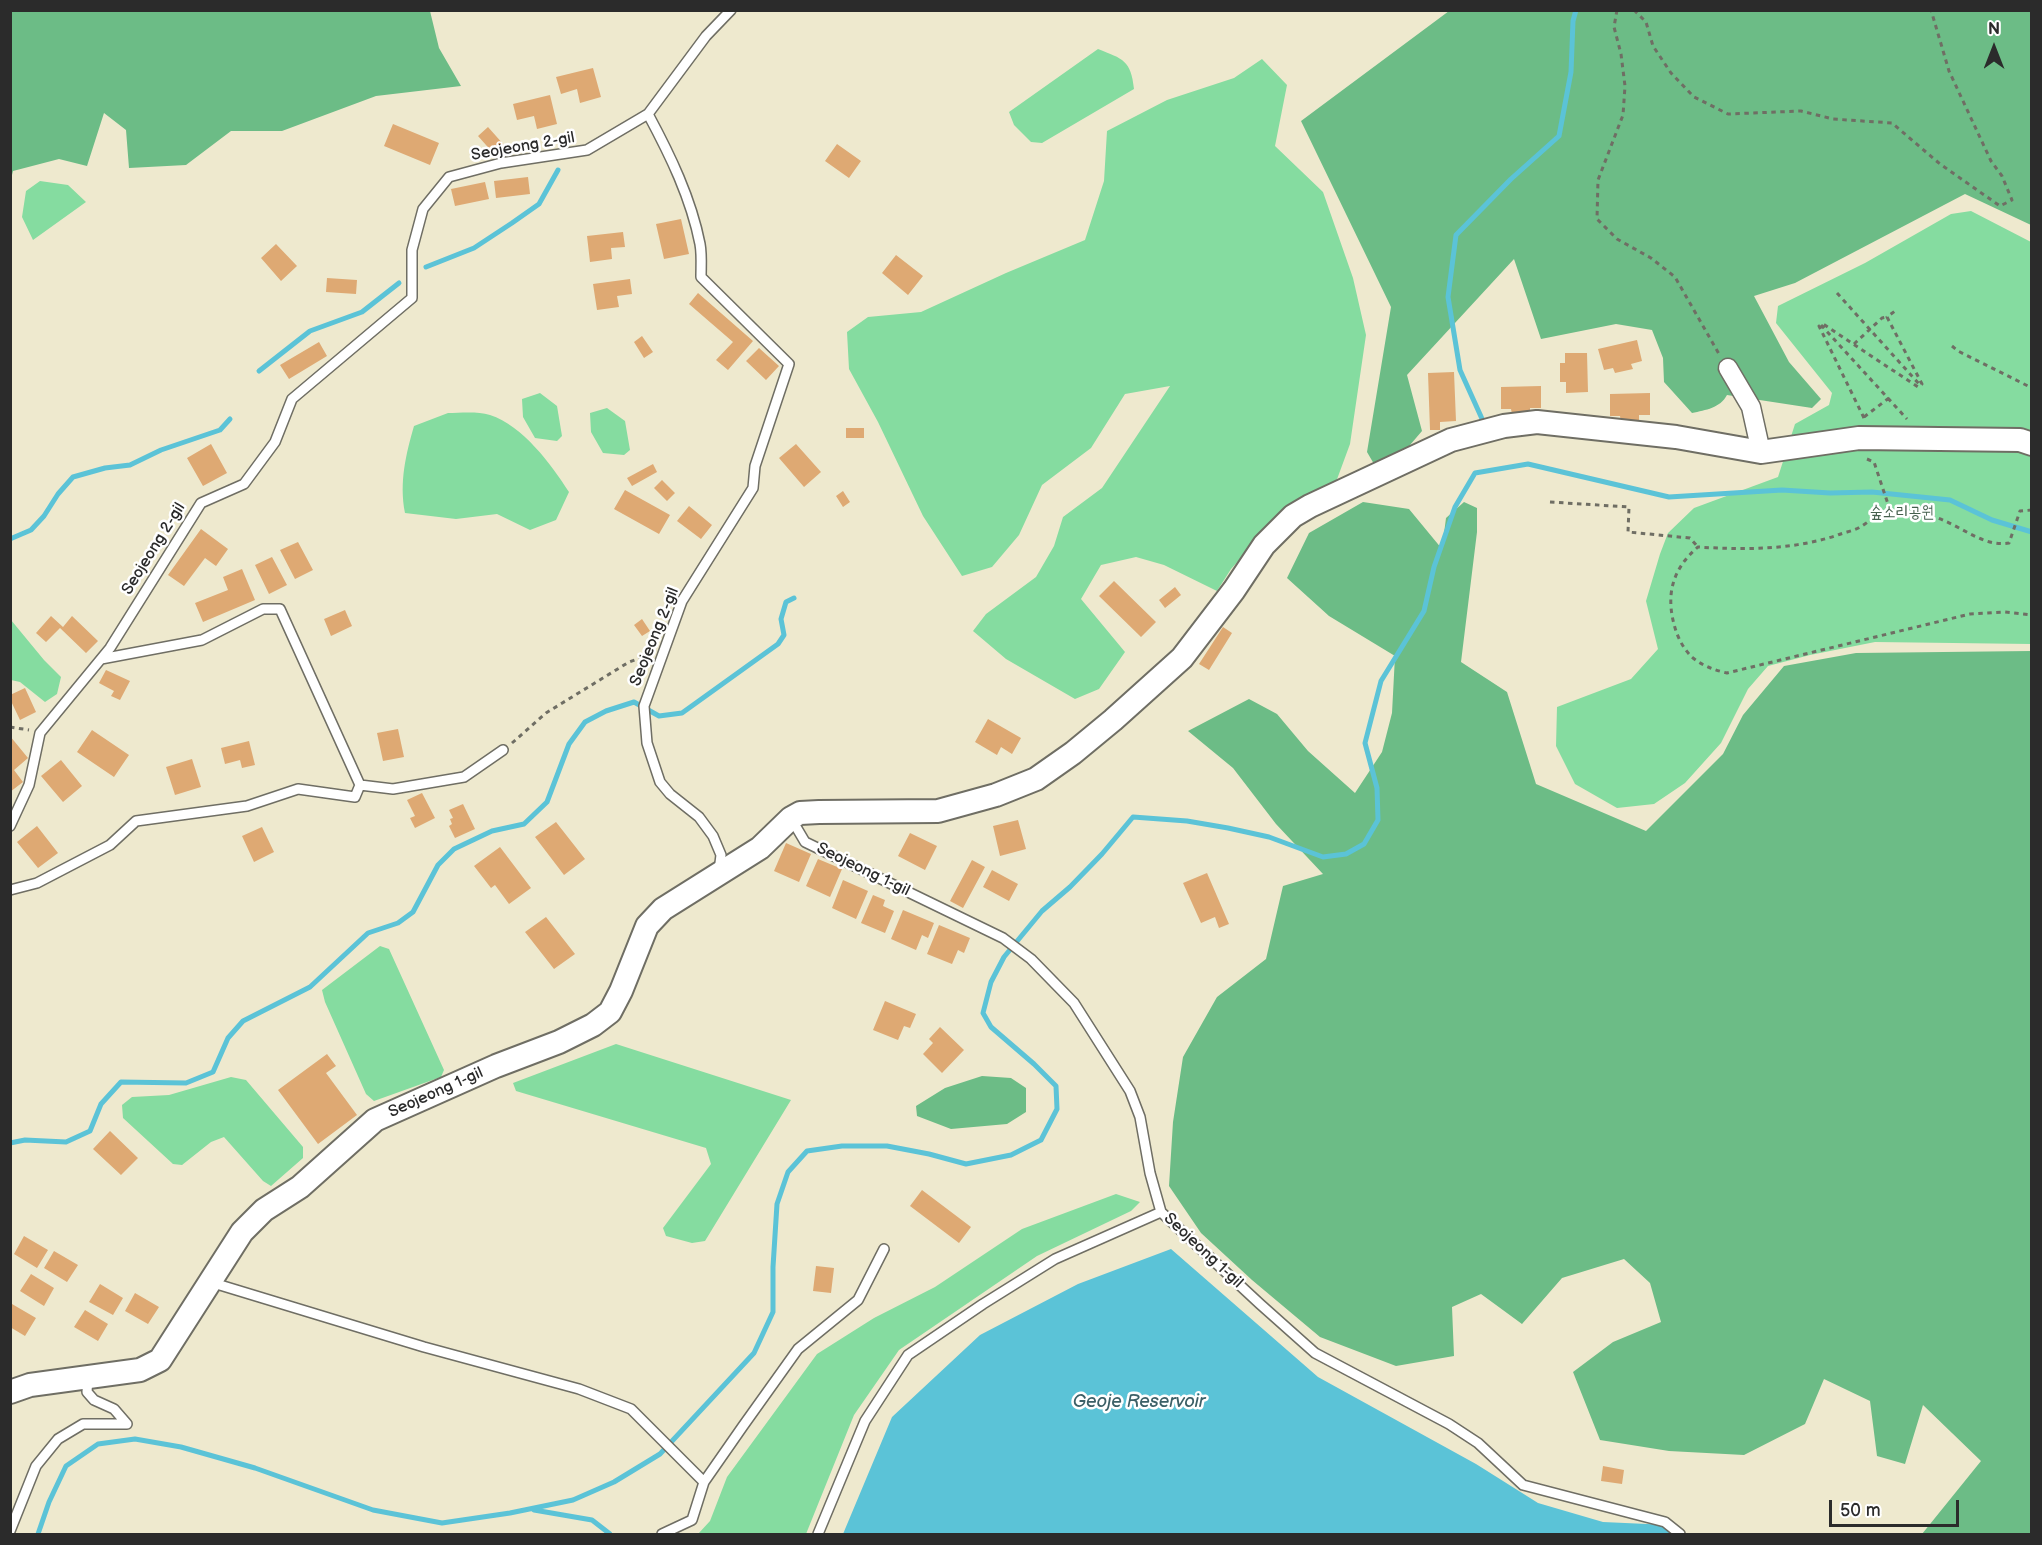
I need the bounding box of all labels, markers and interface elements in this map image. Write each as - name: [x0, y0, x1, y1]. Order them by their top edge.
- north arrow: [1964, 18, 2024, 78]
- text: N: [1988, 20, 2000, 39]
- street label: Seojeong 2-gil: [470, 128, 576, 166]
- street label: Seojeong 2-gil: [118, 500, 190, 598]
- park label: 숲소리공원: [1870, 503, 1934, 523]
- street label: Seojeong 2-gil: [626, 585, 684, 689]
- street label: Seojeong 1-gil: [813, 839, 913, 901]
- street label: Seojeong 1-gil: [386, 1064, 486, 1122]
- street label: Seojeong 1-gil: [1159, 1209, 1247, 1293]
- water label: Geoje Reservoir: [1073, 1391, 1205, 1413]
- scale bar: [1832, 1488, 1962, 1526]
- text: 50 m: [1840, 1500, 1881, 1521]

